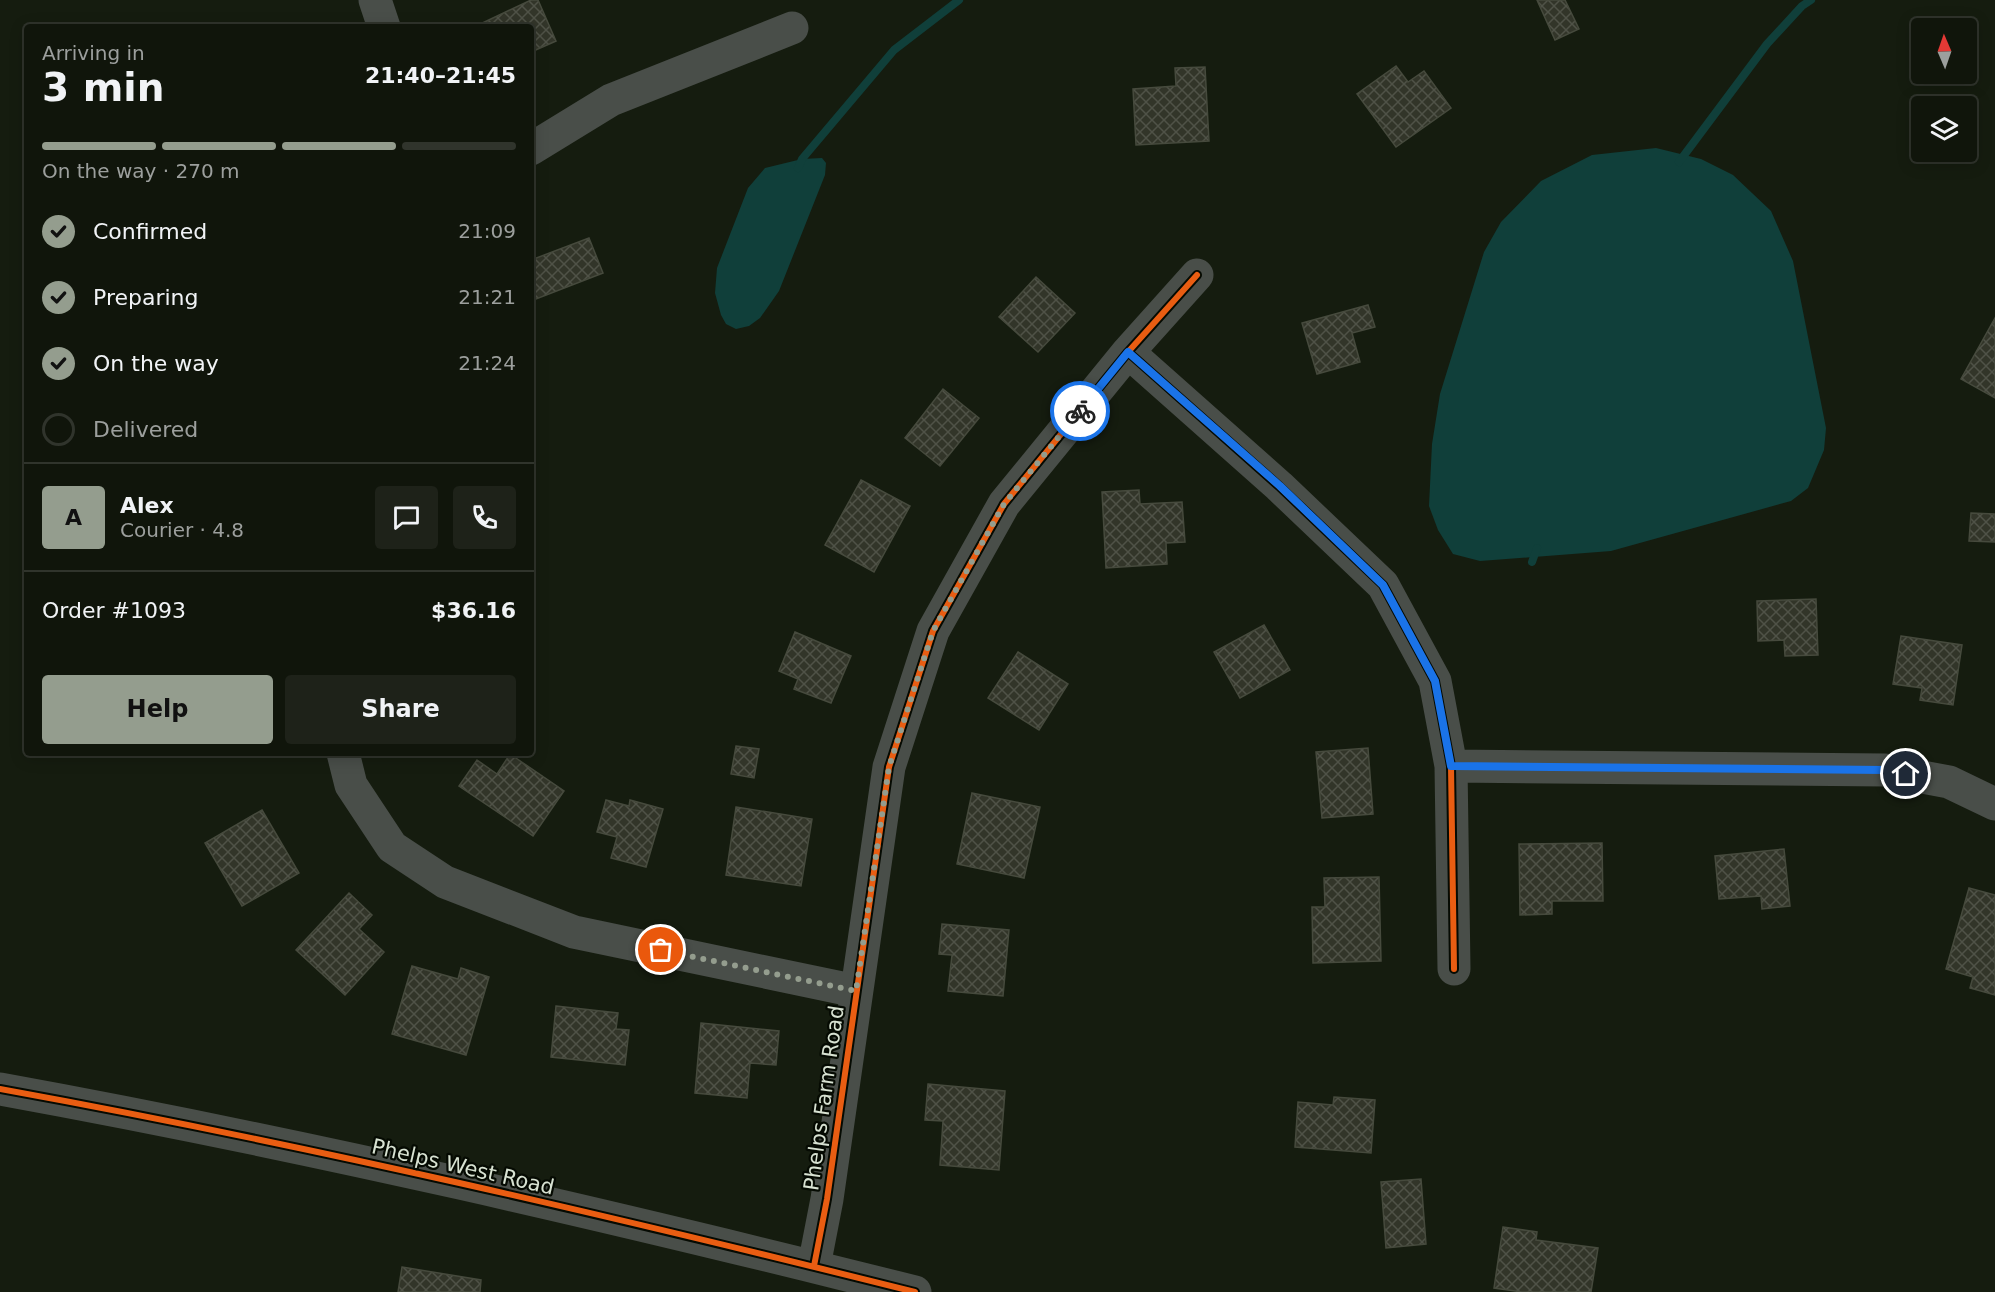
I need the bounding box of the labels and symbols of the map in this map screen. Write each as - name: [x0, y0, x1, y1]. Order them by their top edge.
- north arrow: [1911, 18, 1977, 84]
- courier: [1050, 381, 1110, 441]
- pin: [1880, 748, 1931, 799]
- pin: [635, 924, 686, 975]
- street label: Phelps Farm Road: [799, 1004, 849, 1192]
- street label: Phelps West Road: [369, 1134, 557, 1200]

